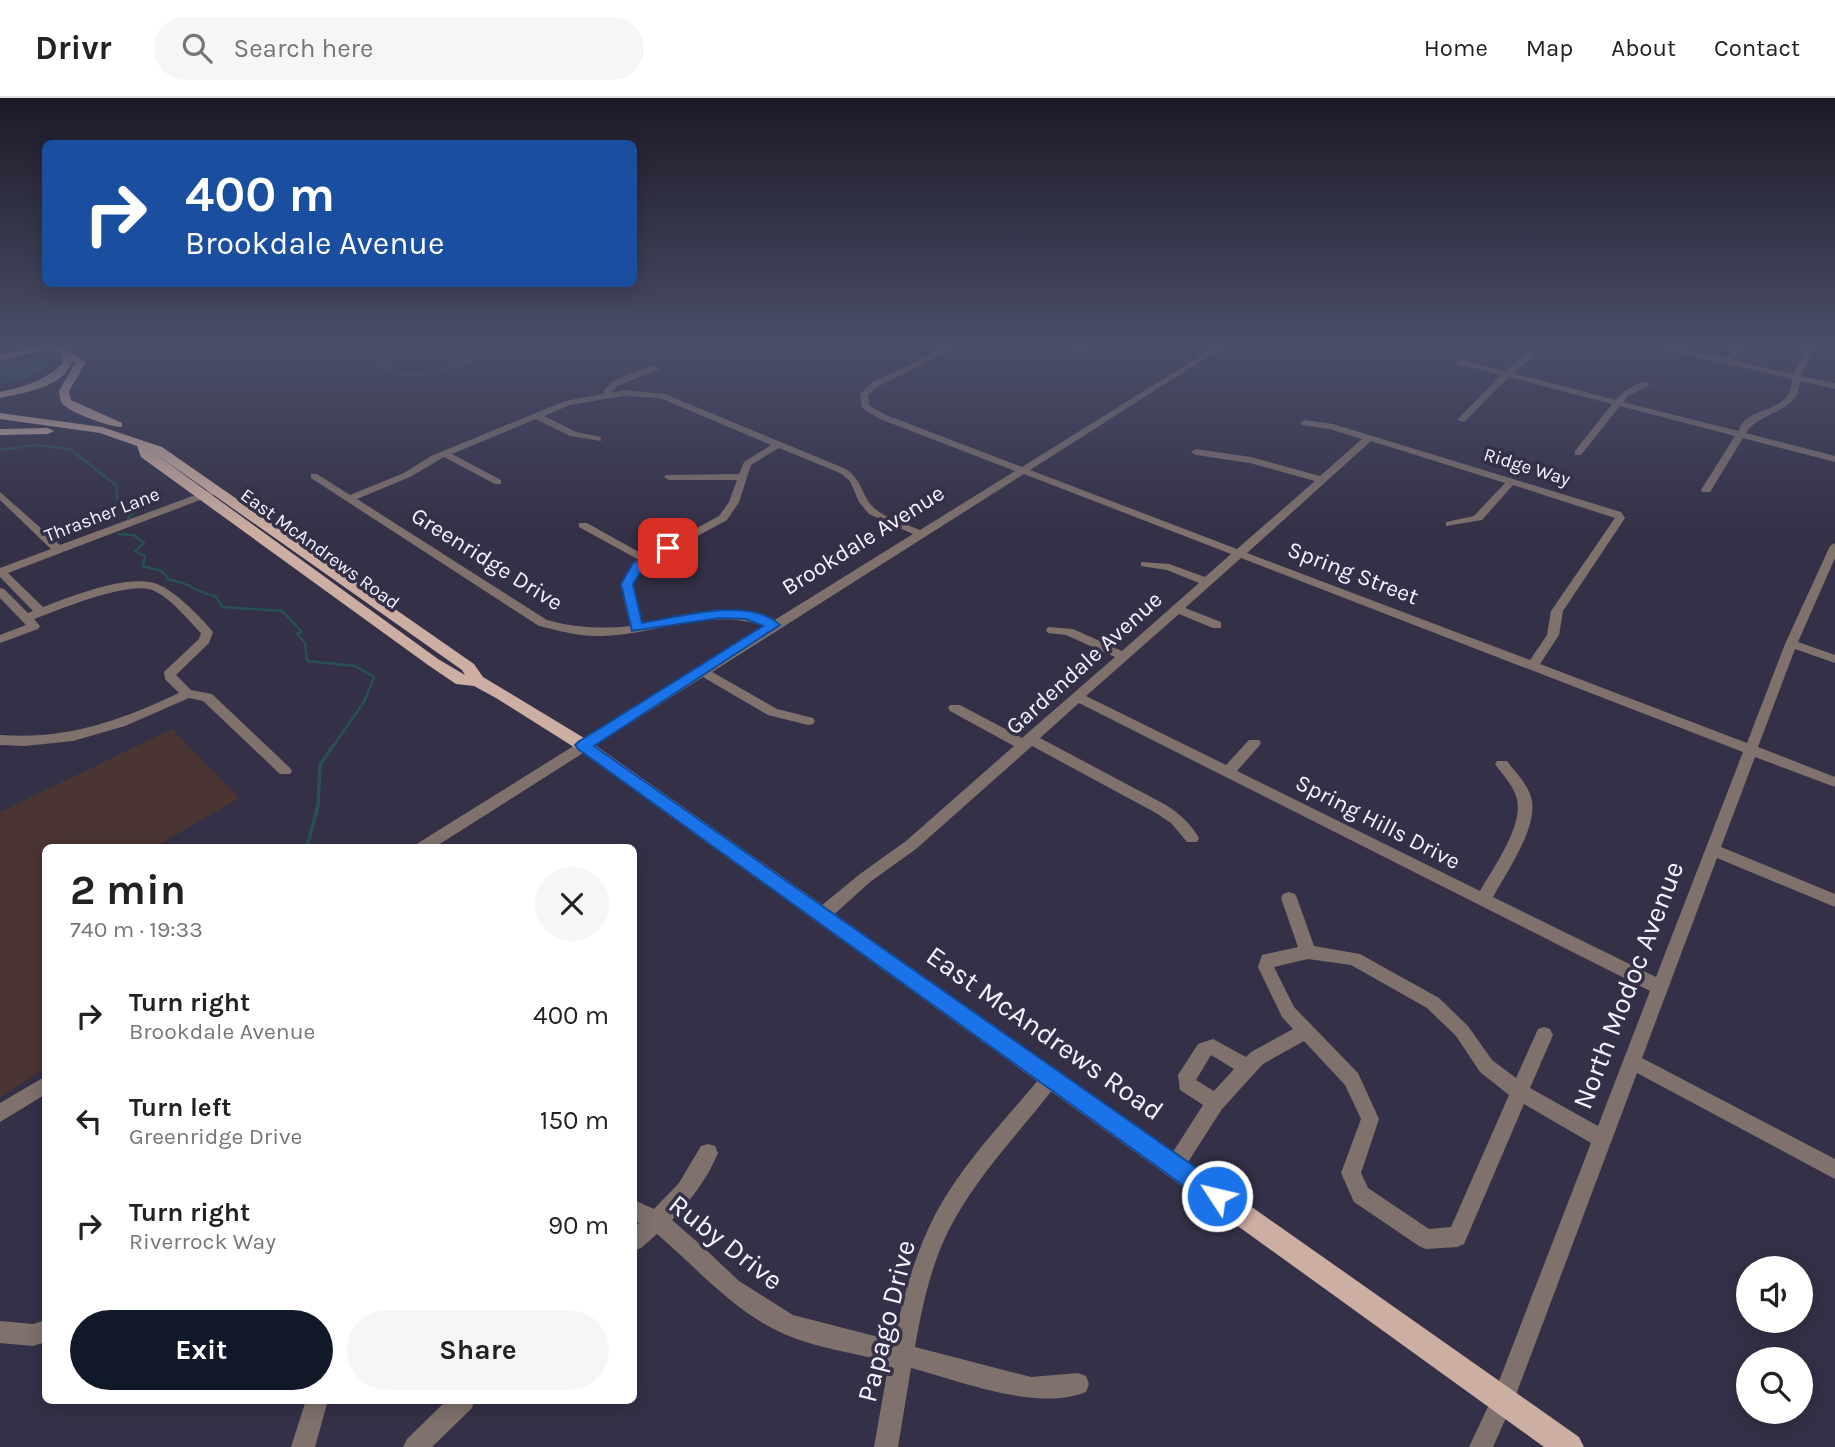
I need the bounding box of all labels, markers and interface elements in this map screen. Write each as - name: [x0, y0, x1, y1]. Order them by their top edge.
- search box: [154, 17, 644, 80]
- text: Drivr: [35, 29, 112, 67]
- icon: search: [178, 29, 216, 67]
- text: Search here: [234, 33, 373, 64]
- text: Home: [1424, 34, 1488, 62]
- text: Map: [1526, 34, 1573, 62]
- text: About: [1611, 34, 1676, 62]
- text: Contact: [1714, 34, 1800, 62]
- text: 400 m: [185, 166, 335, 223]
- icon: right: [70, 168, 161, 259]
- text: Brookdale Avenue: [185, 225, 444, 262]
- street label: Ridge Way: [1481, 443, 1573, 491]
- street label: Brookdale Avenue: [777, 479, 949, 601]
- street label: Thrasher Lane: [41, 483, 163, 547]
- street label: East McAndrews Road: [236, 484, 404, 614]
- street label: Greenridge Drive: [406, 502, 568, 616]
- pin: [638, 518, 698, 578]
- icon: arrive: [649, 529, 687, 567]
- street label: Spring Street: [1284, 536, 1423, 610]
- street label: Gardendale Avenue: [1000, 586, 1168, 740]
- street label: Spring Hills Drive: [1291, 769, 1465, 875]
- street label: North Modoc Avenue: [1566, 856, 1690, 1114]
- text: 2 min: [70, 865, 186, 915]
- button: close: [535, 867, 609, 941]
- text: 740 m · 19:33: [70, 916, 203, 943]
- street label: East McAndrews Road: [920, 939, 1170, 1127]
- text: Turn right: [129, 987, 250, 1018]
- icon: right: [70, 997, 108, 1035]
- text: 400 m: [533, 1000, 609, 1031]
- text: Brookdale Avenue: [129, 1018, 315, 1045]
- text: Turn left: [129, 1092, 231, 1123]
- icon: left: [70, 1102, 108, 1140]
- text: 150 m: [540, 1105, 609, 1136]
- text: Greenridge Drive: [129, 1123, 302, 1150]
- position arrow: [1180, 1159, 1254, 1233]
- street label: Ruby Drive: [662, 1187, 790, 1297]
- text: Turn right: [129, 1197, 250, 1228]
- icon: right: [70, 1207, 108, 1245]
- text: 90 m: [548, 1210, 609, 1241]
- text: Riverrock Way: [129, 1228, 276, 1255]
- street label: Papago Drive: [850, 1237, 922, 1405]
- map controls: [1736, 1256, 1813, 1424]
- button: sound: [1736, 1256, 1813, 1333]
- button: Exit: [70, 1310, 333, 1390]
- button: Share: [347, 1310, 609, 1390]
- button: search: [1736, 1347, 1813, 1424]

